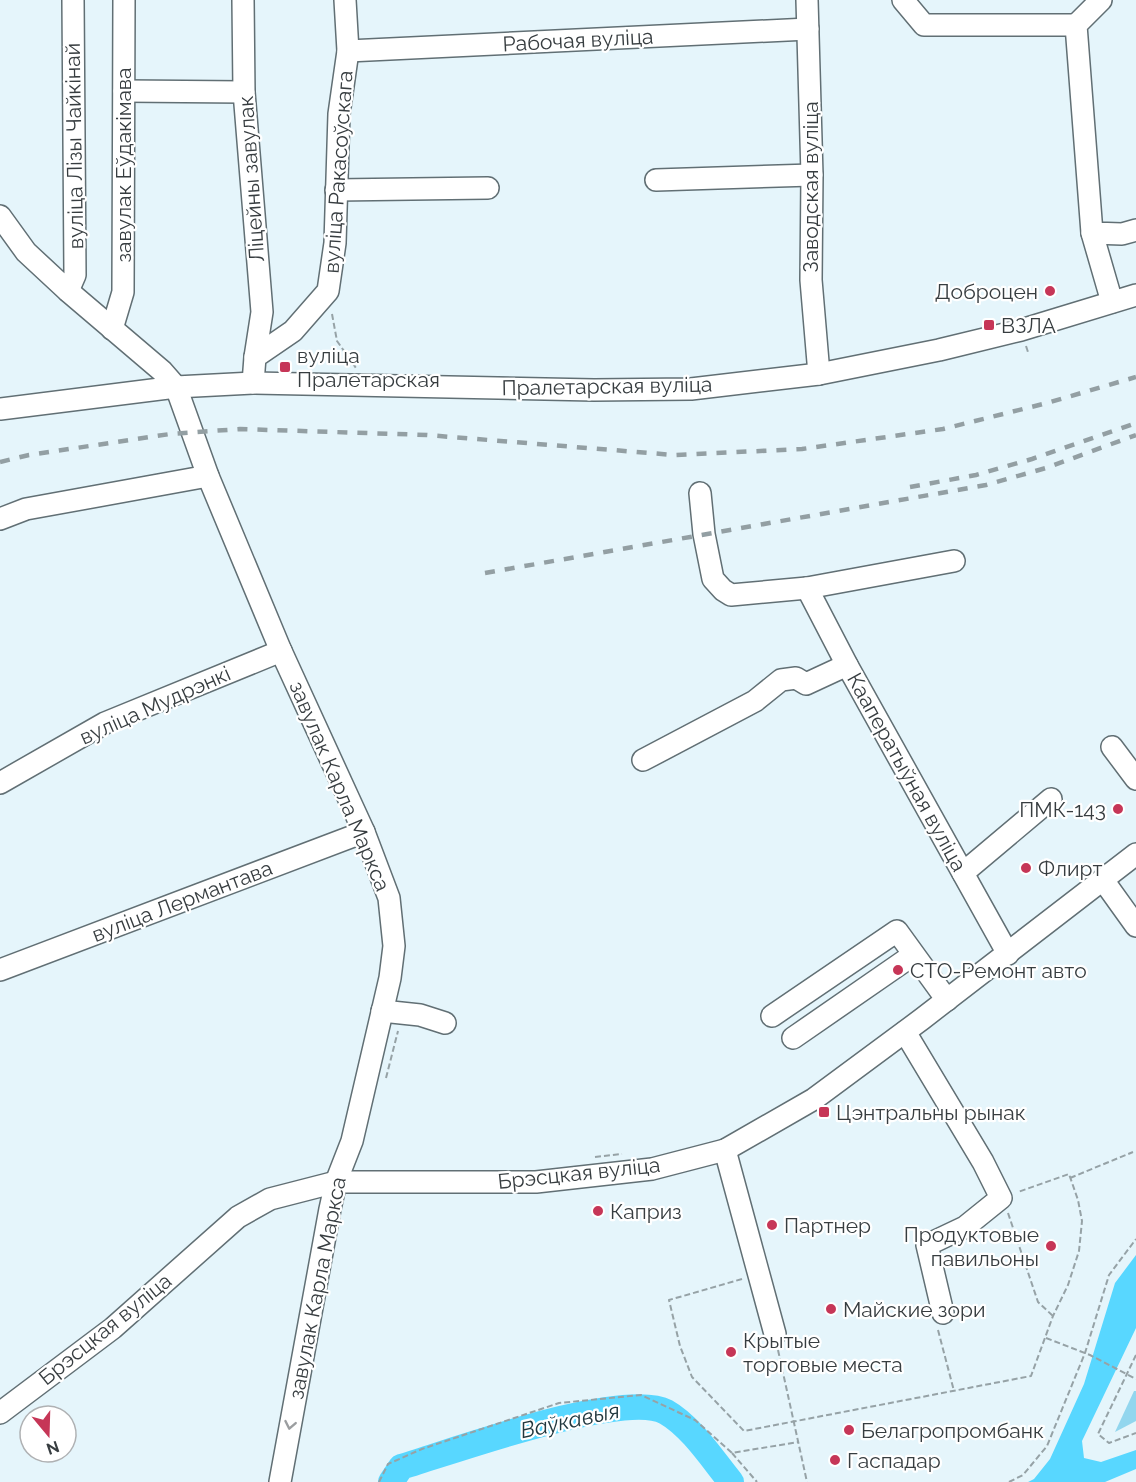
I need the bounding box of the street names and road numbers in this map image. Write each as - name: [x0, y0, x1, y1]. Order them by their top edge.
- street label: Рабочая вуліца: [502, 24, 654, 56]
- street label: вуліца Лізы Чайкінай: [60, 43, 88, 249]
- street label: завулак Еўдакімава: [111, 67, 136, 263]
- street label: вуліца Ракасоўскага: [318, 70, 358, 274]
- street label: Ліцейны завулак: [233, 95, 269, 263]
- street label: Заводская вуліца: [798, 101, 823, 273]
- street label: Пралетарская вуліца: [501, 372, 713, 400]
- street label: вуліца Мудрэнкі: [76, 661, 234, 749]
- street label: Кааператыўная вуліца: [842, 668, 972, 876]
- street label: завулак Карла Маркса: [284, 677, 396, 895]
- street label: вуліца Лермантава: [88, 855, 276, 947]
- street label: Брэсцкая вуліца: [496, 1152, 662, 1194]
- street label: завулак Карла Маркса: [283, 1175, 351, 1401]
- street label: Брэсцкая вуліца: [34, 1268, 176, 1390]

